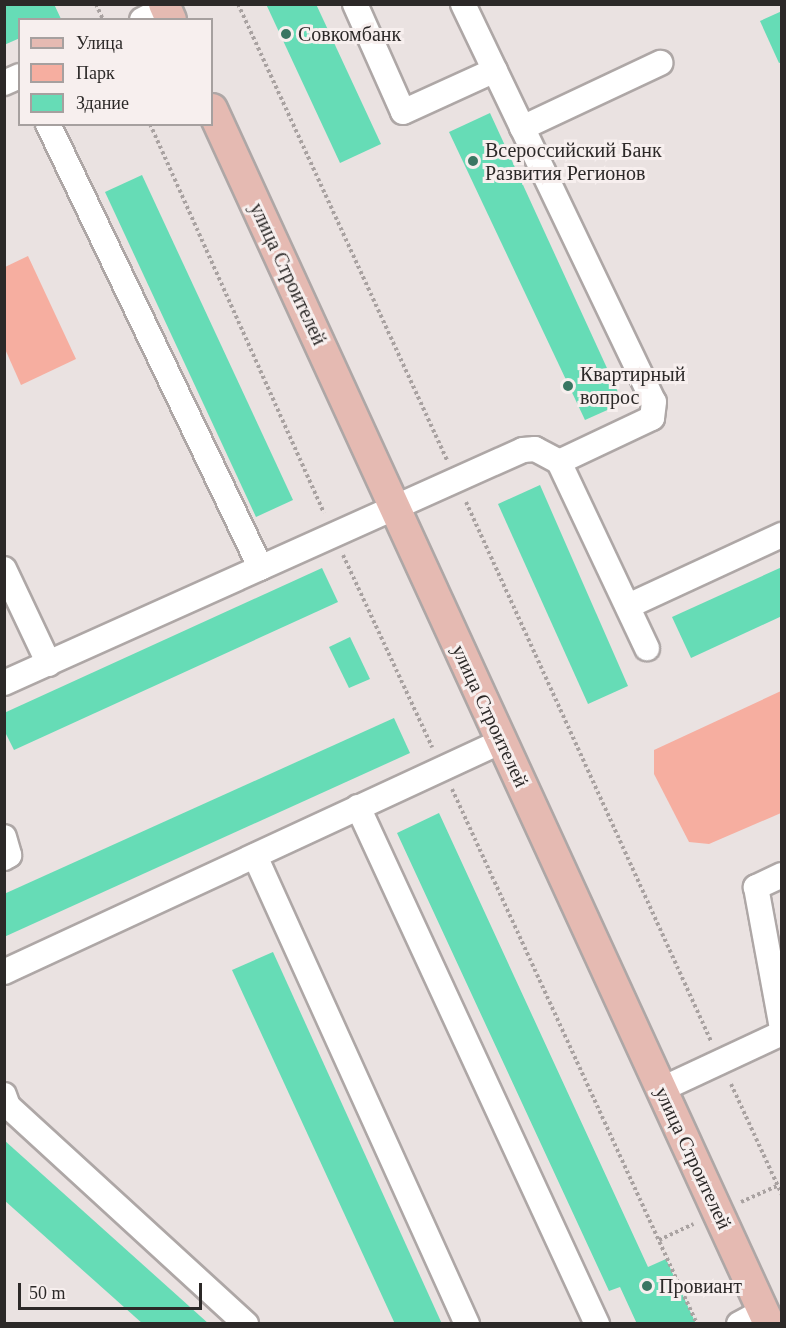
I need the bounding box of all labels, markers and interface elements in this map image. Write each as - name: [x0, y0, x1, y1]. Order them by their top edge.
- legend: [18, 18, 213, 126]
- place label: Совкомбанк: [298, 22, 401, 46]
- marker: Совкомбанк: [279, 27, 293, 41]
- text: Улица: [76, 33, 123, 53]
- text: Парк: [76, 63, 115, 83]
- text: Здание: [76, 93, 129, 113]
- place label: Всероссийский Банк Развития Регионов: [485, 138, 662, 185]
- marker: Всероссийский Банк Развития Регионов: [466, 154, 480, 168]
- street label: улица Строителей: [245, 199, 331, 349]
- place label: Квартирный вопрос: [580, 362, 685, 409]
- marker: Квартирный вопрос: [561, 379, 575, 393]
- street label: улица Строителей: [447, 641, 533, 791]
- street label: улица Строителей: [650, 1083, 736, 1233]
- scale bar: [21, 1271, 206, 1309]
- place label: Провиант: [659, 1274, 742, 1298]
- marker: Провиант: [640, 1279, 654, 1293]
- text: 50 m: [29, 1283, 66, 1303]

